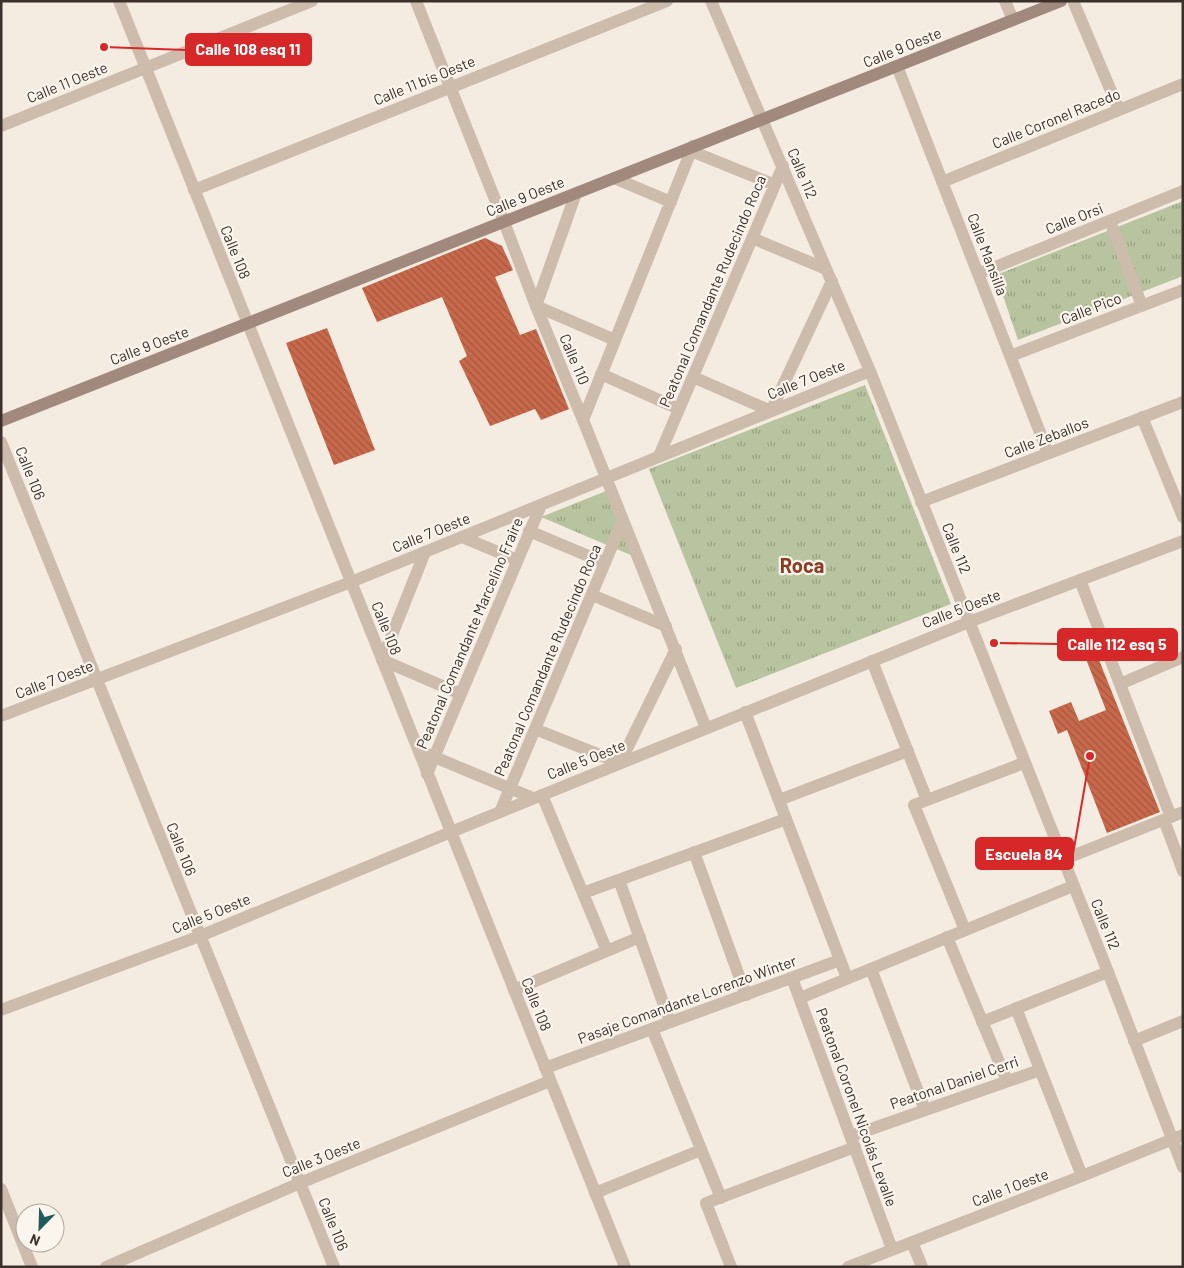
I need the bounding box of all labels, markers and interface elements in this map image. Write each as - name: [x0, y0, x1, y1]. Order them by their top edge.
- street label: Calle 9 Oeste: [860, 23, 944, 71]
- callout: Calle 108 esq 11: [186, 34, 311, 65]
- text: Calle 108 esq 11: [196, 39, 300, 58]
- street label: Calle 11 bis Oeste: [371, 51, 477, 109]
- street label: Calle 11 Oeste: [24, 58, 110, 106]
- street label: Calle Coronel Racedo: [989, 84, 1123, 152]
- street label: Calle 112: [784, 145, 822, 201]
- street label: Calle 9 Oeste: [483, 172, 567, 220]
- street label: Peatonal Comandante Rudecindo Roca: [655, 172, 769, 410]
- street label: Calle Orsi: [1043, 198, 1105, 238]
- street label: Calle Mansilla: [964, 210, 1012, 298]
- street label: Calle 108: [217, 223, 255, 281]
- street label: Calle Pico: [1058, 288, 1124, 328]
- street label: Calle 9 Oeste: [107, 322, 191, 368]
- street label: Calle 110: [556, 331, 594, 387]
- street label: Calle 7 Oeste: [764, 355, 848, 403]
- street label: Calle Zeballos: [1001, 413, 1091, 461]
- street label: Calle 106: [12, 444, 50, 502]
- street label: Calle 7 Oeste: [389, 508, 473, 556]
- street label: Peatonal Comandante Marcelino Fraire: [412, 514, 526, 752]
- street label: Calle 112: [939, 520, 975, 576]
- street label: Peatonal Comandante Rudecindo Roca: [490, 541, 604, 779]
- district label: Roca: [780, 553, 824, 577]
- street label: Calle 5 Oeste: [919, 585, 1003, 631]
- street label: Calle 108: [368, 599, 406, 657]
- callout: Calle 112 esq 5: [1058, 629, 1177, 660]
- text: Calle 112 esq 5: [1067, 634, 1167, 653]
- street label: Calle 7 Oeste: [12, 656, 96, 702]
- street label: Calle 5 Oeste: [544, 735, 628, 783]
- street label: Calle 106: [163, 820, 201, 878]
- callout: Escuela 84: [976, 838, 1073, 869]
- text: Escuela 84: [985, 844, 1063, 863]
- street label: Calle 5 Oeste: [169, 889, 253, 937]
- street label: Calle 112: [1088, 896, 1124, 952]
- street label: Pasaje Comandante Lorenzo Winter: [575, 951, 799, 1047]
- street label: Calle 108: [518, 975, 556, 1033]
- street label: Peatonal Coronel Nicolás Levalle: [813, 1005, 901, 1209]
- street label: Peatonal Daniel Cerri: [887, 1052, 1021, 1112]
- street label: Calle 3 Oeste: [279, 1133, 363, 1181]
- street label: Calle 1 Oeste: [969, 1164, 1051, 1210]
- street label: Calle 106: [315, 1195, 353, 1253]
- north arrow: [15, 1203, 65, 1253]
- text: N: [27, 1231, 42, 1250]

